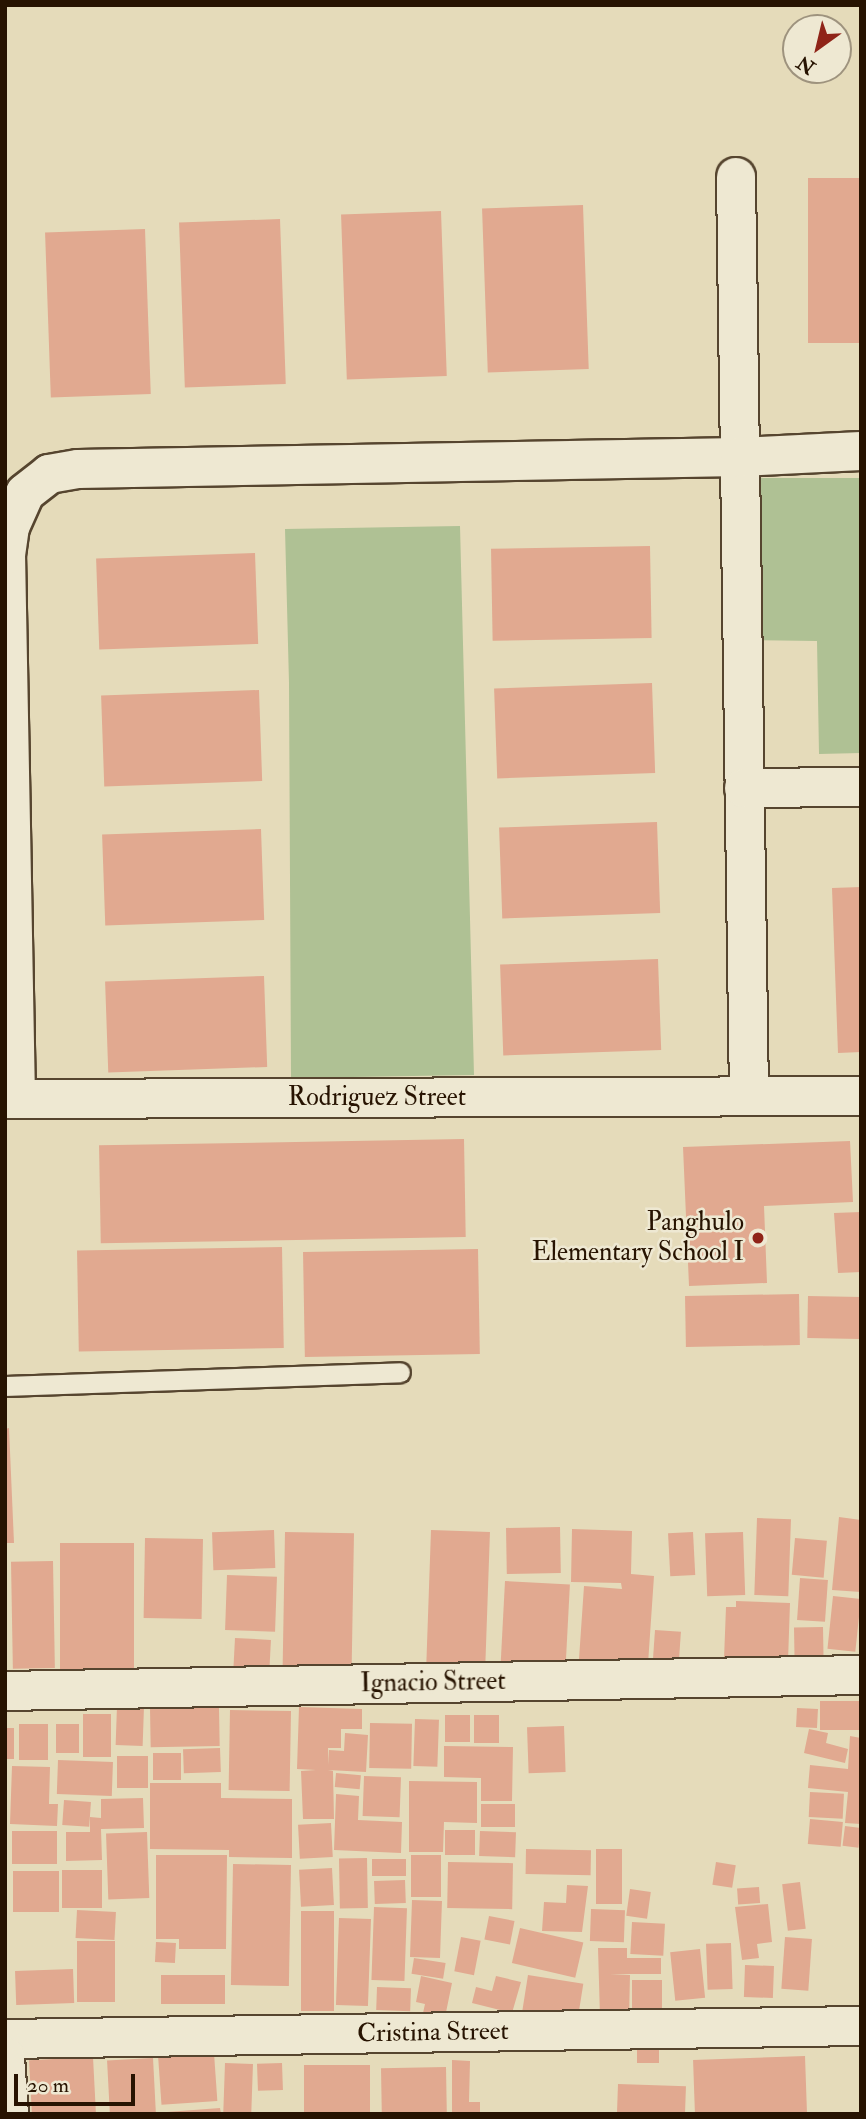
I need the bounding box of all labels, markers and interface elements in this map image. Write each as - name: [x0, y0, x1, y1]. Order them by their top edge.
- north arrow: [782, 14, 852, 84]
- text: N: [793, 50, 820, 79]
- street label: Rodriguez Street: [288, 1082, 466, 1114]
- place label: Panghulo Elementary School I: [532, 1207, 744, 1268]
- marker: Panghulo Elementary School I: [750, 1230, 766, 1246]
- street label: Ignacio Street: [360, 1666, 506, 1700]
- street label: Cristina Street: [357, 2016, 509, 2050]
- scale bar: [18, 2060, 138, 2104]
- text: 20 m: [27, 2072, 69, 2099]

